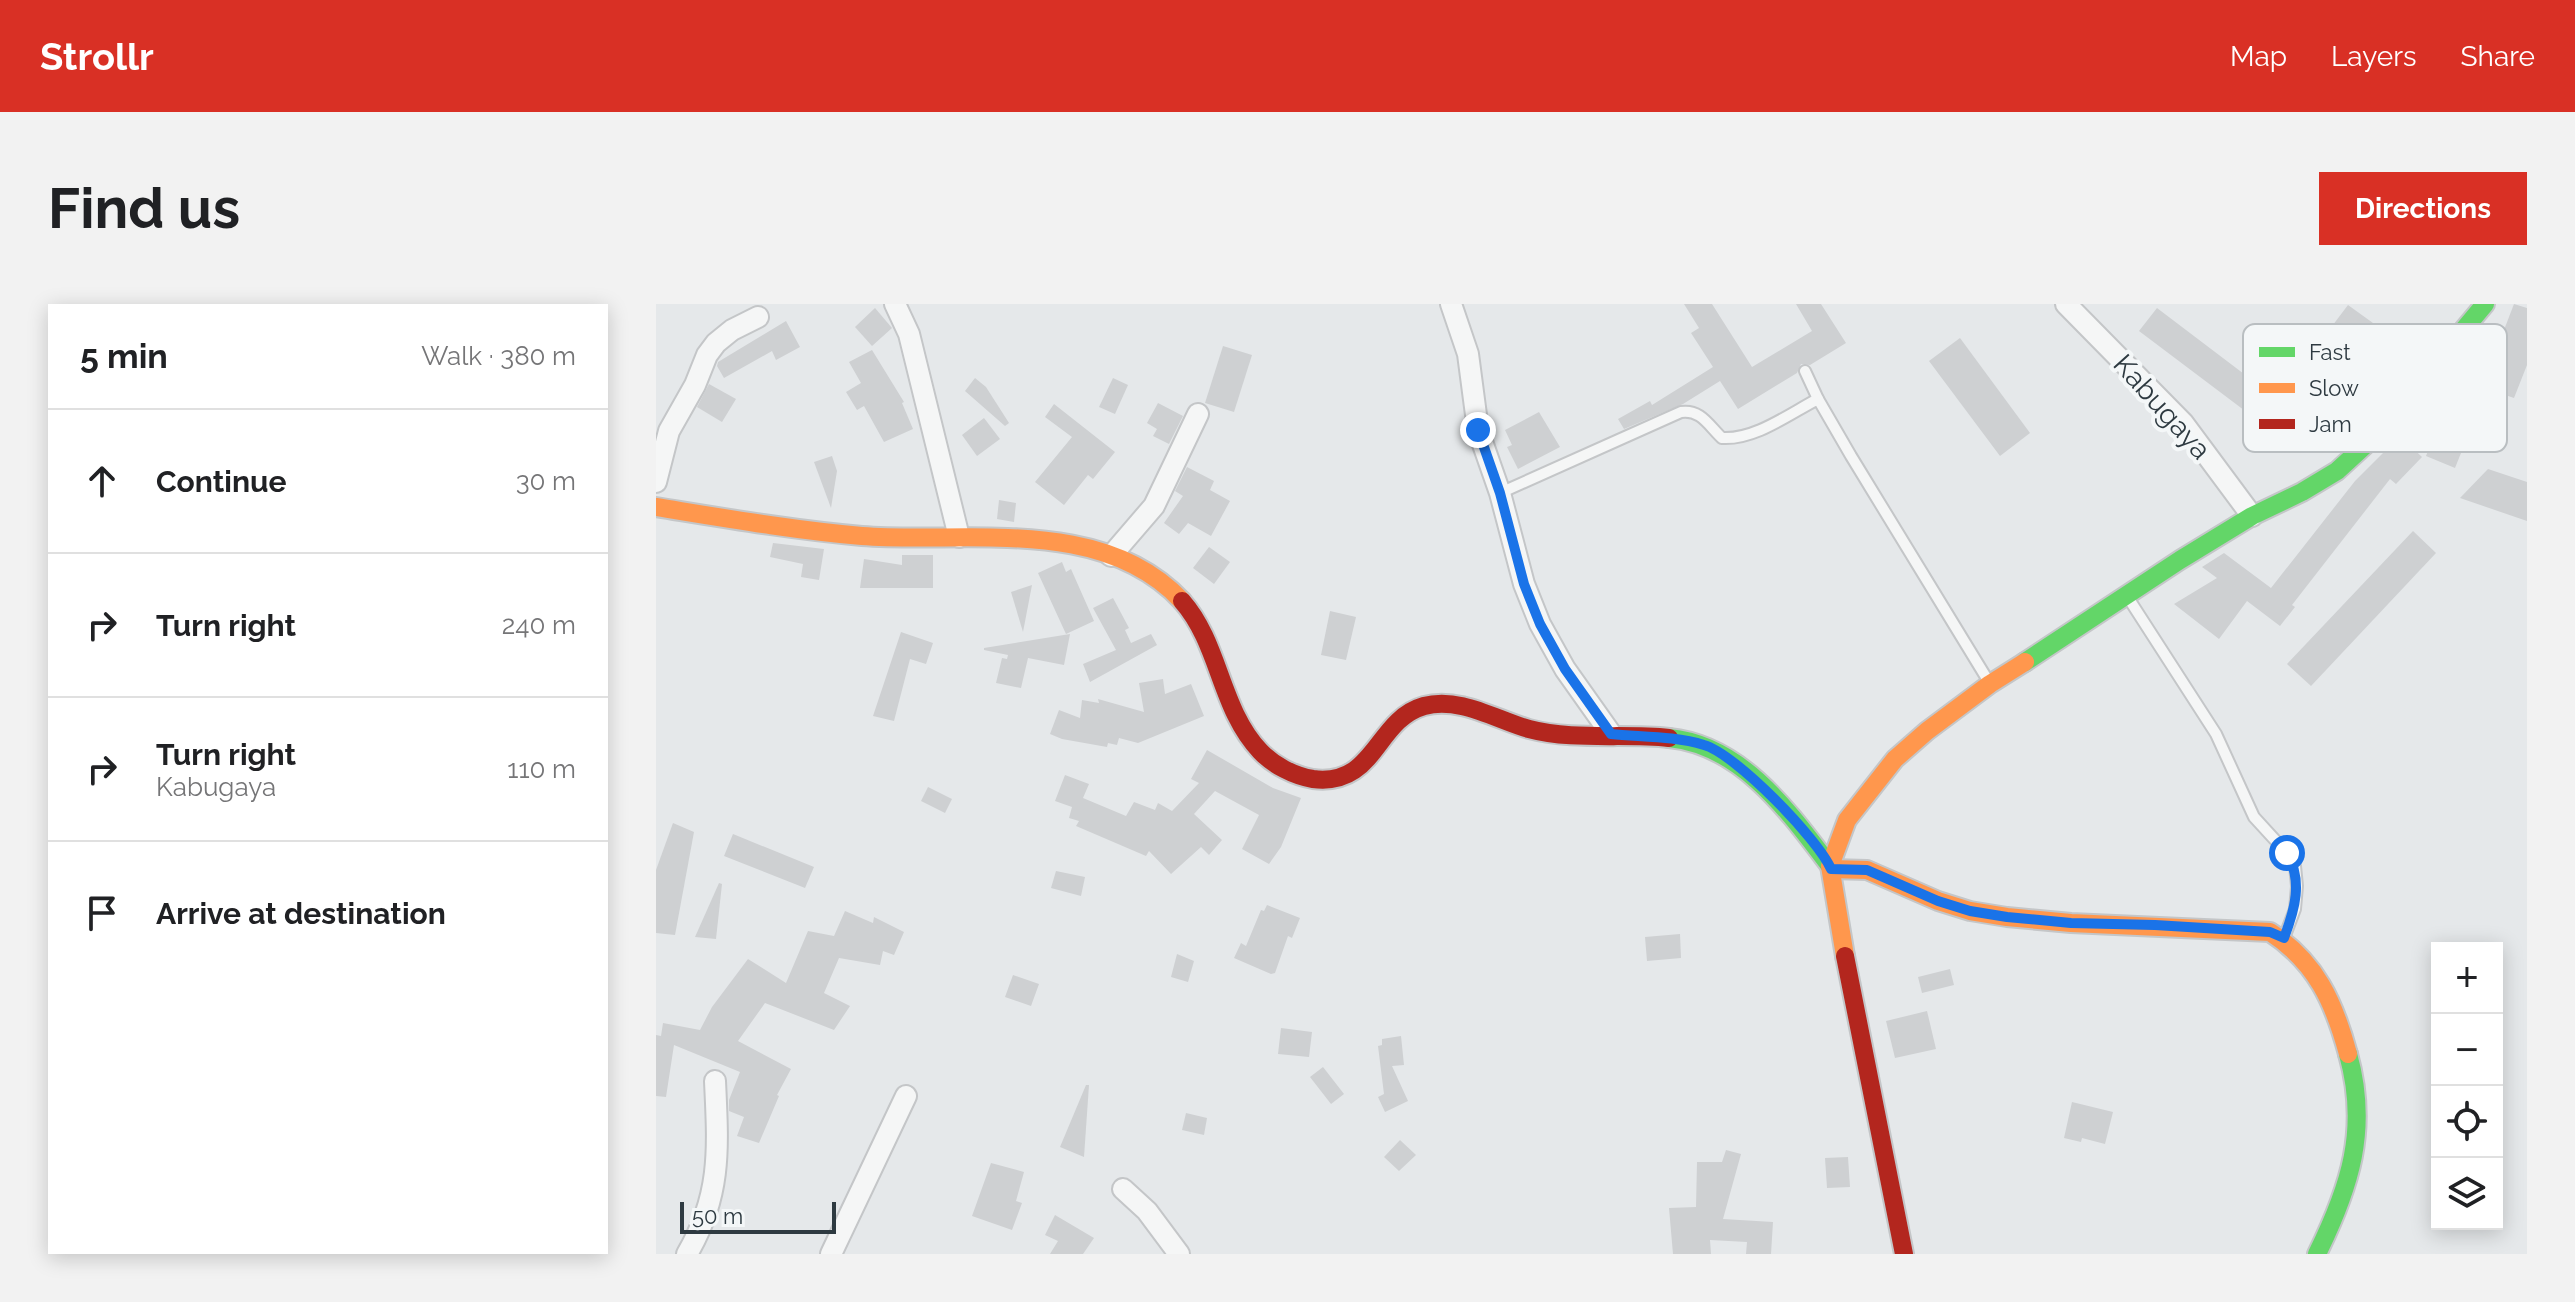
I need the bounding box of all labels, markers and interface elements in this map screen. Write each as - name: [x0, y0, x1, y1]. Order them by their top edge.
- text: Strollr: [40, 34, 154, 79]
- text: Map: [2230, 40, 2287, 73]
- text: Layers: [2331, 40, 2417, 73]
- text: Share: [2461, 40, 2535, 73]
- button: Directions: [2319, 172, 2527, 245]
- text: Find us: [48, 175, 240, 241]
- legend: [2243, 324, 2507, 452]
- text: 5 min: [80, 336, 168, 376]
- text: Fast: [2309, 339, 2351, 365]
- text: Walk · 380 m: [421, 341, 576, 371]
- street label: Kabugaya: [2106, 348, 2218, 466]
- text: Slow: [2309, 375, 2359, 401]
- text: Jam: [2309, 411, 2352, 437]
- route end: [1460, 412, 1496, 448]
- icon: ahead: [80, 459, 124, 503]
- text: Continue: [156, 464, 287, 499]
- text: 30 m: [516, 466, 576, 496]
- icon: right: [80, 603, 124, 647]
- text: Turn right: [156, 608, 296, 643]
- text: 240 m: [502, 610, 576, 640]
- text: Turn right: [156, 737, 296, 772]
- icon: right: [80, 747, 124, 791]
- text: 110 m: [507, 754, 576, 784]
- text: Kabugaya: [156, 772, 276, 802]
- route start: [2269, 835, 2305, 871]
- icon: arrive: [80, 891, 124, 935]
- text: Arrive at destination: [156, 896, 446, 931]
- map controls: [2431, 942, 2503, 1230]
- button: +: [2431, 942, 2503, 1014]
- button: −: [2431, 1014, 2503, 1086]
- button: locate: [2431, 1086, 2503, 1158]
- button: layers: [2431, 1158, 2503, 1230]
- scale bar: [680, 1198, 836, 1234]
- text: 50 m: [692, 1203, 743, 1229]

